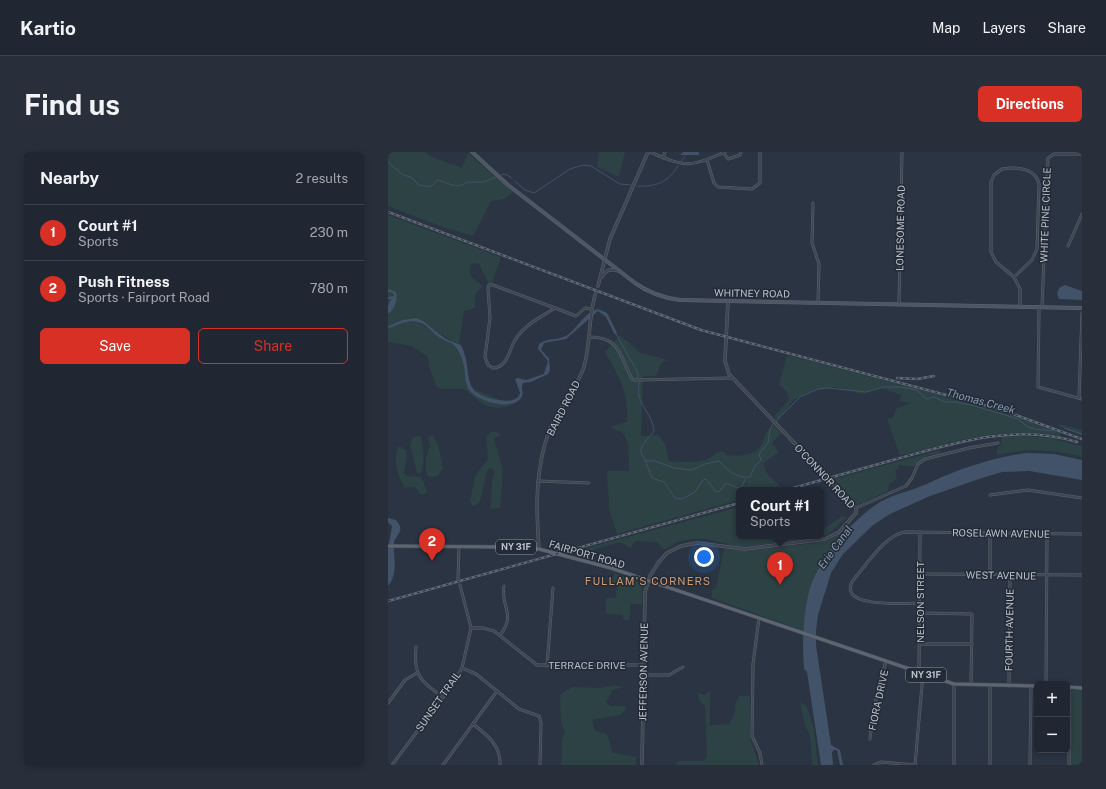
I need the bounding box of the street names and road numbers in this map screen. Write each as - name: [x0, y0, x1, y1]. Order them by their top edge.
- street label: WHITE PINE CIRCLE: [1037, 167, 1053, 263]
- street label: LONESOME ROAD: [893, 185, 907, 271]
- street label: WHITNEY ROAD: [714, 286, 790, 300]
- street label: BAIRD ROAD: [544, 378, 582, 438]
- street label: O'CONNOR ROAD: [792, 441, 858, 511]
- street label: ROSELAWN AVENUE: [952, 526, 1050, 540]
- street label: FAIRPORT ROAD: [548, 537, 626, 571]
- road number: NY 31F: [496, 540, 536, 554]
- street label: NELSON STREET: [914, 561, 926, 643]
- street label: WEST AVENUE: [966, 568, 1036, 582]
- street label: FOURTH AVENUE: [1002, 589, 1016, 671]
- street label: JEFFERSON AVENUE: [636, 623, 650, 721]
- street label: TERRACE DRIVE: [548, 659, 626, 671]
- street label: SUNSET TRAIL: [413, 668, 463, 734]
- street label: FIORA DRIVE: [866, 668, 890, 732]
- road number: NY 31F: [906, 668, 946, 682]

